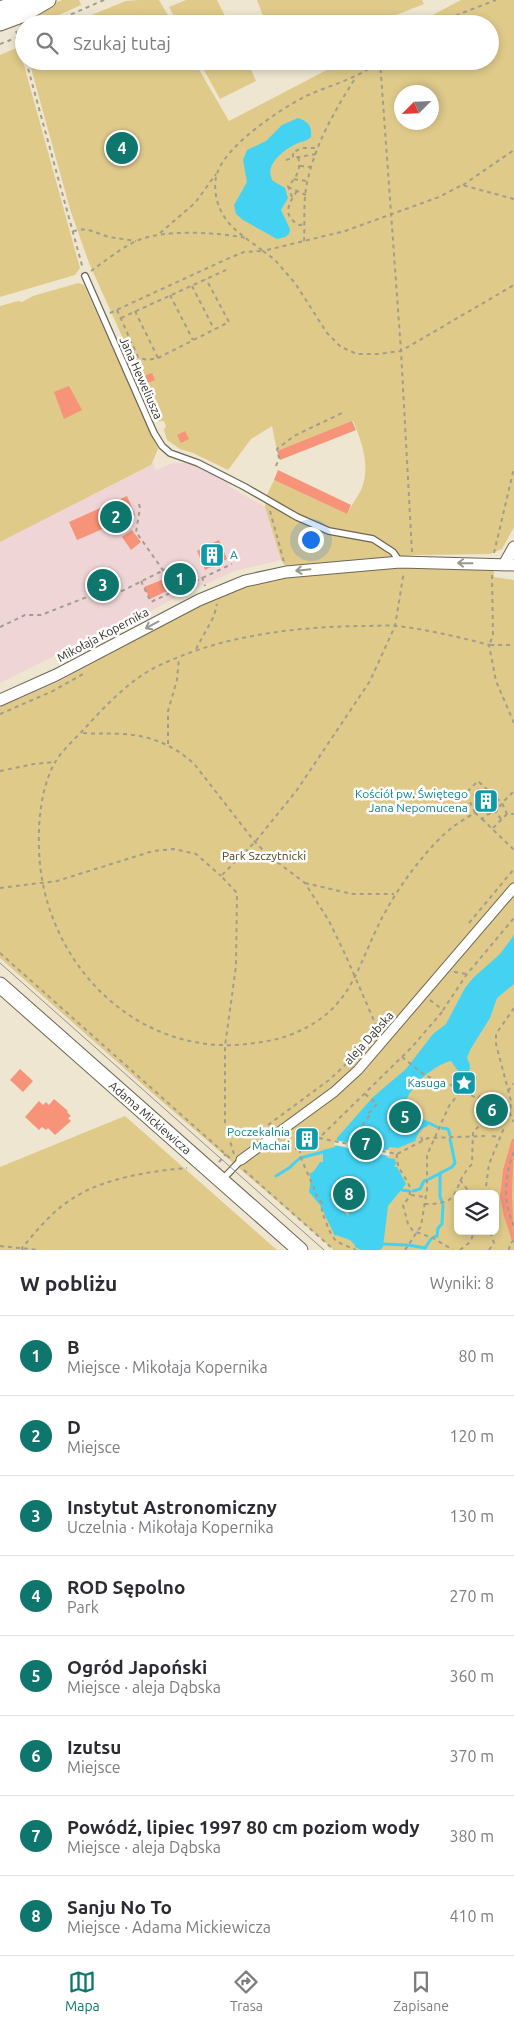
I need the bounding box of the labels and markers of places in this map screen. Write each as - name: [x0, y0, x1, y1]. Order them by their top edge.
- pin: 4: [106, 129, 138, 167]
- pin: 2: [100, 498, 132, 536]
- building icon: A: [199, 542, 225, 568]
- place label: A: [230, 548, 238, 561]
- pin: 1: [164, 560, 196, 598]
- pin: 3: [87, 566, 119, 604]
- place label: Kościół pw. Świętego Jana Nepomucena: [355, 787, 468, 814]
- building icon: Kościół pw. Świętego Jana Nepomucena: [473, 788, 499, 814]
- place icon: Kasuga: [451, 1070, 477, 1096]
- place label: Kasuga: [407, 1076, 446, 1089]
- pin: 6: [476, 1091, 508, 1129]
- pin: 5: [389, 1098, 421, 1136]
- place label: Poczekalnia Machai: [227, 1125, 290, 1152]
- pin: 7: [350, 1125, 382, 1163]
- building icon: Poczekalnia Machai: [294, 1126, 320, 1152]
- pin: 8: [333, 1175, 365, 1213]

